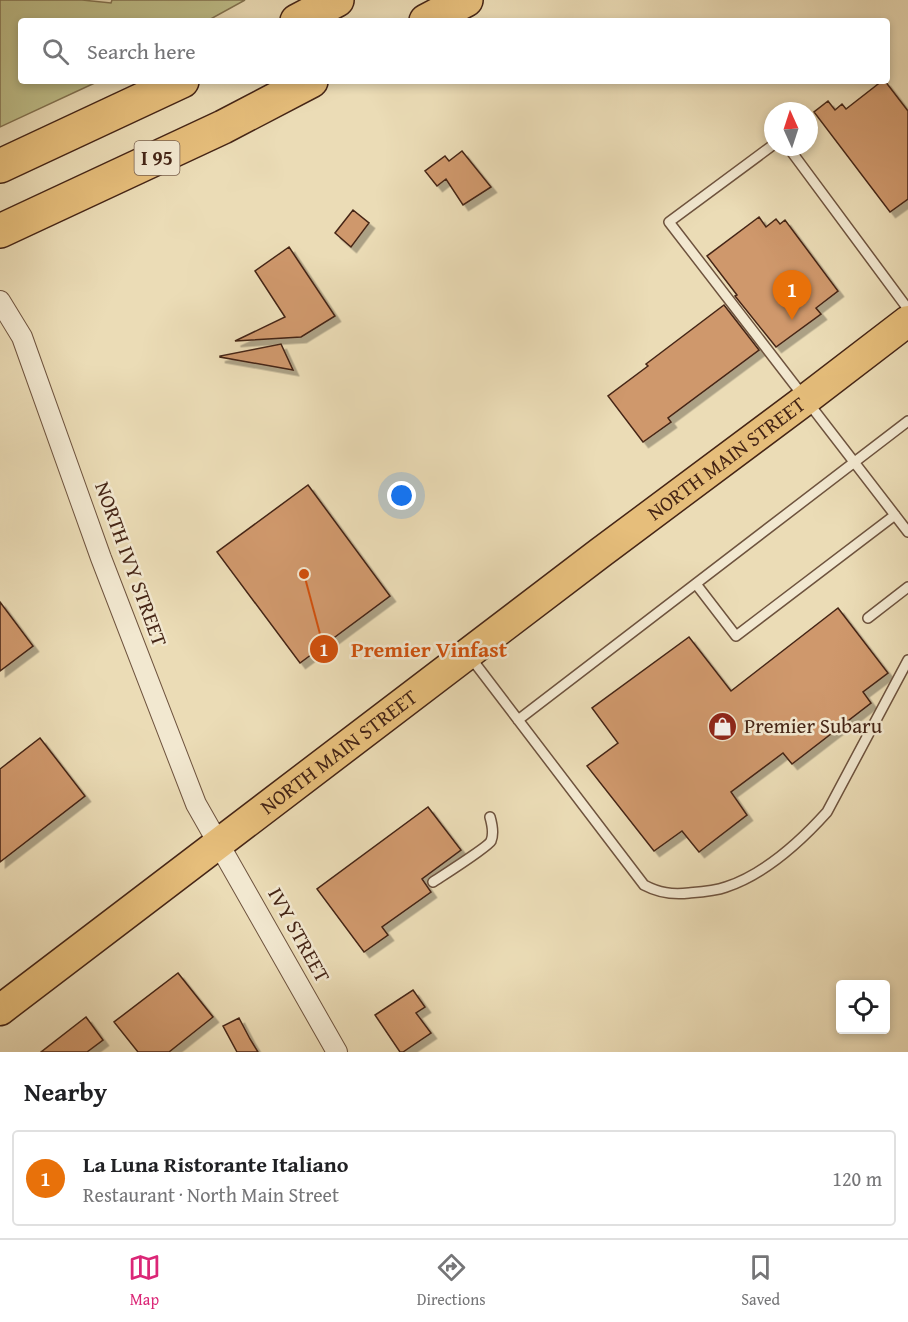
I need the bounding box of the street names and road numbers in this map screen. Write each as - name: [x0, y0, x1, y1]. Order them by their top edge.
- road number: I 95: [134, 141, 180, 175]
- street label: NORTH MAIN STREET: [641, 389, 812, 528]
- street label: NORTH IVY STREET: [87, 477, 176, 651]
- street label: NORTH MAIN STREET: [253, 681, 424, 822]
- street label: IVY STREET: [261, 882, 338, 988]

